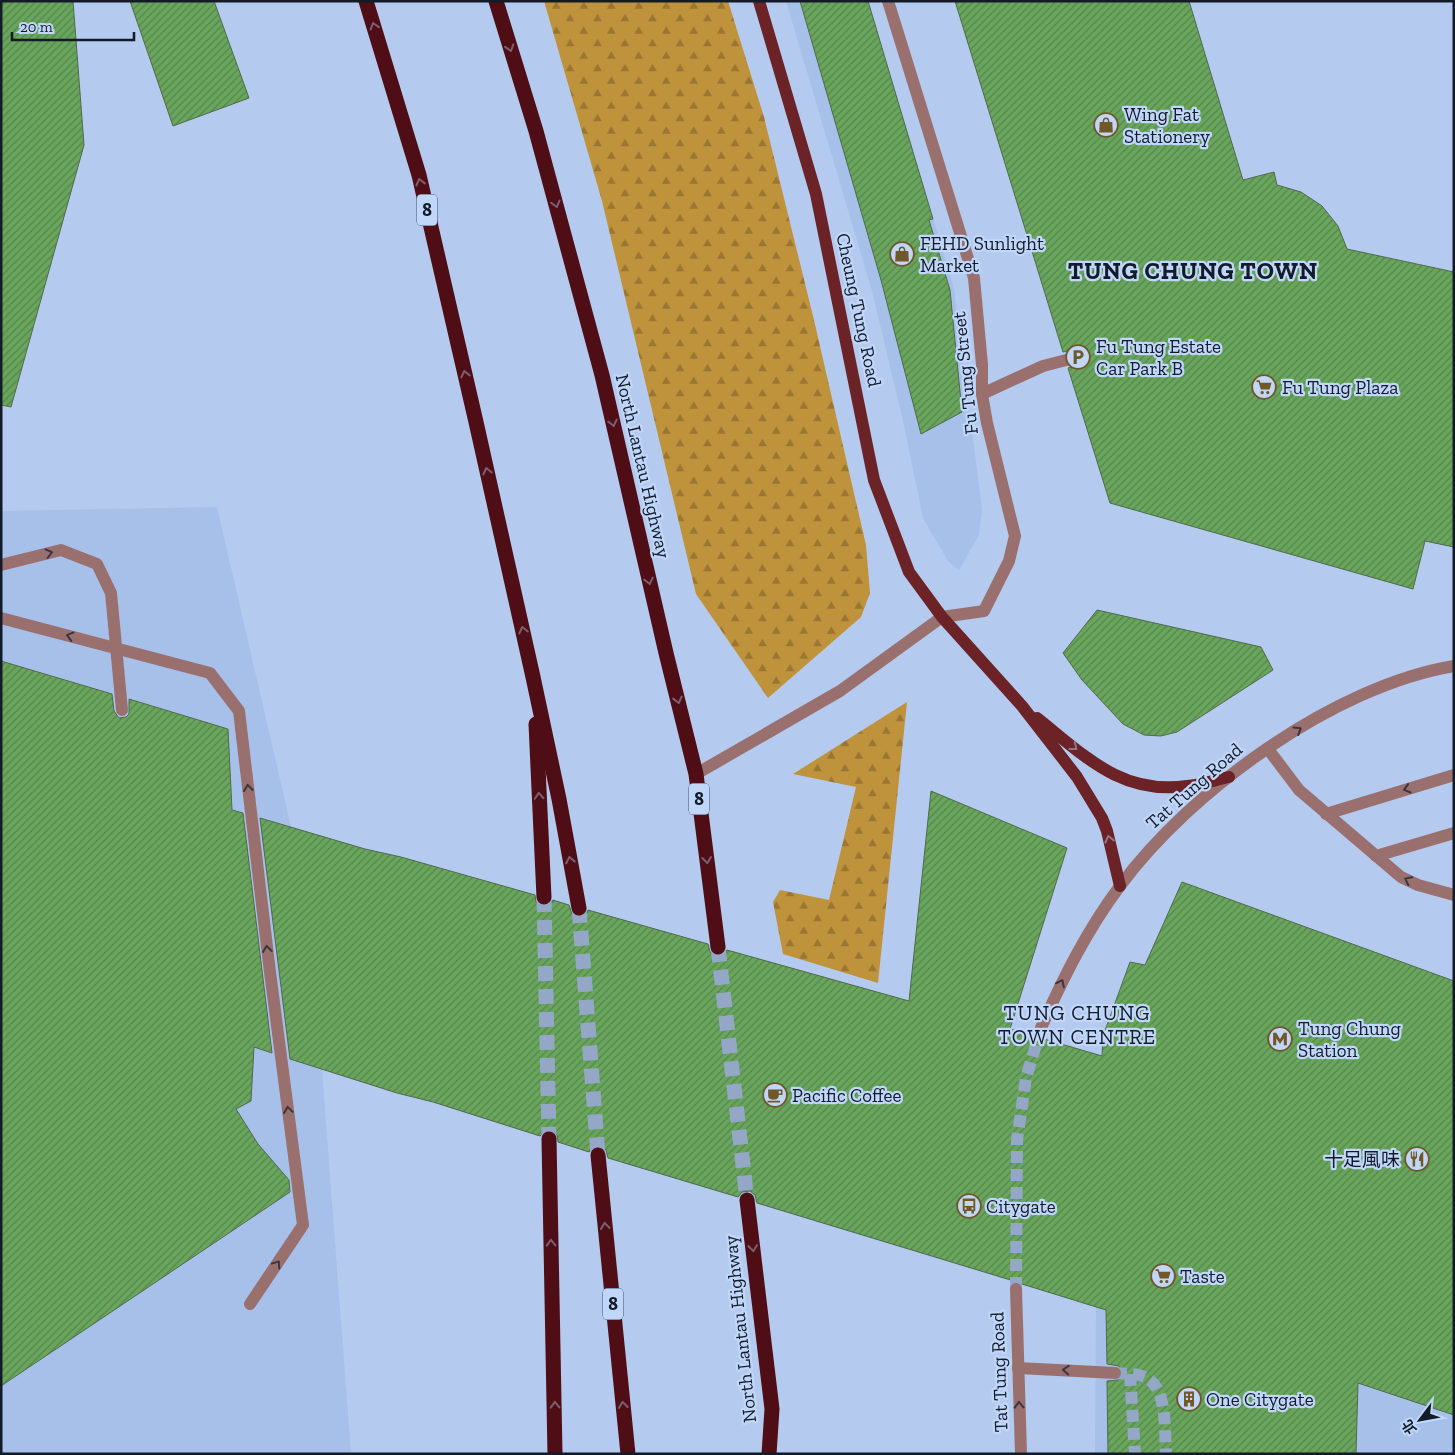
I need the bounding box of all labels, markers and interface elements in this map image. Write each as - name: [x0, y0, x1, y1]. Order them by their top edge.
- scale bar: [12, 10, 135, 42]
- text: 20 m: [20, 18, 53, 36]
- one-way arrow: [369, 22, 379, 31]
- one-way arrow: [505, 43, 515, 51]
- place label: Wing Fat Stationery: [1124, 103, 1210, 148]
- shop icon: Wing Fat Stationery: [1093, 112, 1119, 138]
- one-way arrow: [415, 177, 426, 186]
- road number: 8: [417, 194, 437, 226]
- one-way arrow: [550, 199, 560, 207]
- street label: Cheung Tung Road: [831, 231, 887, 390]
- place label: FEHD Sunlight Market: [920, 232, 1044, 277]
- shop icon: FEHD Sunlight Market: [889, 241, 915, 267]
- district label: TUNG CHUNG TOWN: [1068, 256, 1318, 285]
- street label: Fu Tung Street: [947, 310, 983, 436]
- place label: Fu Tung Estate Car Park B: [1096, 335, 1221, 380]
- parking icon: Fu Tung Estate Car Park B: [1065, 344, 1091, 370]
- one-way arrow: [460, 370, 471, 379]
- street label: North Lantau Highway: [611, 372, 675, 561]
- supermarket icon: Fu Tung Plaza: [1251, 374, 1277, 400]
- place label: Fu Tung Plaza: [1282, 376, 1398, 399]
- one-way arrow: [607, 418, 618, 427]
- one-way arrow: [482, 467, 493, 476]
- one-way arrow: [44, 548, 53, 559]
- one-way arrow: [643, 576, 654, 585]
- one-way arrow: [518, 625, 528, 634]
- one-way arrow: [66, 632, 75, 642]
- one-way arrow: [672, 696, 683, 705]
- one-way arrow: [1292, 726, 1301, 736]
- street label: Tat Tung Road: [1141, 737, 1247, 834]
- one-way arrow: [1068, 741, 1077, 750]
- one-way arrow: [243, 783, 254, 791]
- road number: 8: [689, 784, 709, 814]
- one-way arrow: [1404, 784, 1412, 794]
- one-way arrow: [534, 792, 545, 800]
- one-way arrow: [1104, 834, 1115, 843]
- one-way arrow: [566, 855, 576, 864]
- one-way arrow: [701, 856, 712, 864]
- one-way arrow: [1404, 876, 1413, 886]
- one-way arrow: [262, 945, 273, 953]
- one-way arrow: [1055, 980, 1065, 989]
- district label: TUNG CHUNG TOWN CENTRE: [998, 1000, 1156, 1049]
- place label: Tung Chung Station: [1298, 1017, 1402, 1062]
- metro station icon: Tung Chung Station: [1267, 1026, 1293, 1052]
- cafe icon: Pacific Coffee: [762, 1082, 788, 1108]
- place label: Pacific Coffee: [792, 1084, 901, 1107]
- one-way arrow: [283, 1106, 294, 1114]
- restaurant icon: 十足風味: [1404, 1146, 1430, 1172]
- place label: 十足風味: [1324, 1148, 1400, 1171]
- bus stop icon: Citygate: [956, 1193, 982, 1219]
- place label: Citygate: [986, 1195, 1056, 1218]
- one-way arrow: [600, 1222, 611, 1230]
- street label: North Lantau Highway: [719, 1234, 761, 1424]
- one-way arrow: [546, 1238, 557, 1246]
- one-way arrow: [747, 1244, 758, 1252]
- one-way arrow: [271, 1260, 280, 1270]
- supermarket icon: Taste: [1150, 1263, 1176, 1289]
- place label: Taste: [1180, 1265, 1225, 1288]
- road number: 8: [603, 1288, 623, 1320]
- street label: Tat Tung Road: [985, 1311, 1013, 1433]
- one-way arrow: [1062, 1365, 1070, 1376]
- building icon: One Citygate: [1176, 1386, 1202, 1412]
- place label: One Citygate: [1206, 1388, 1314, 1411]
- north arrow: [1395, 1395, 1445, 1445]
- one-way arrow: [550, 1401, 560, 1408]
- one-way arrow: [618, 1401, 629, 1409]
- one-way arrow: [1014, 1401, 1024, 1408]
- text: 北: [1398, 1416, 1420, 1437]

